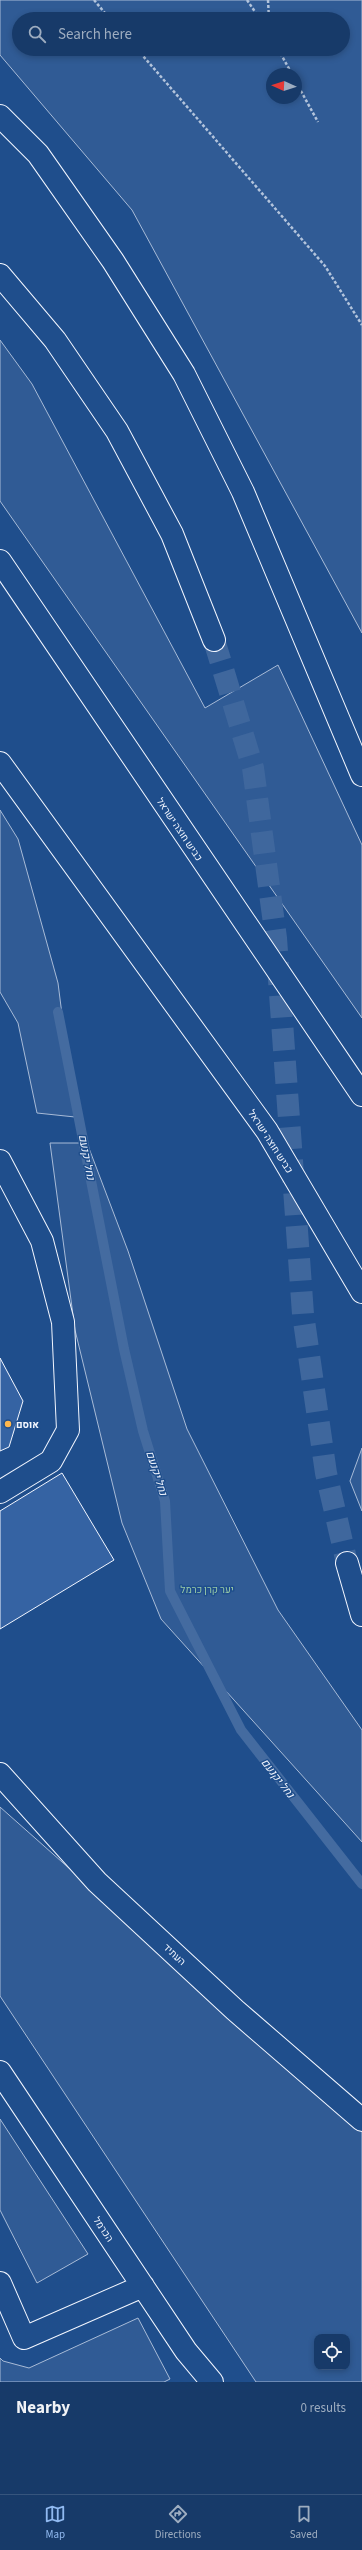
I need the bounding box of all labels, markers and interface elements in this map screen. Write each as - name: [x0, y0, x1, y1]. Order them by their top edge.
- search box: [12, 12, 350, 56]
- icon: search: [26, 23, 48, 45]
- text: Search here: [58, 24, 132, 45]
- north arrow: [266, 68, 302, 104]
- street label: כביש חוצה ישראל: [153, 795, 205, 864]
- street label: כביש חוצה ישראל: [244, 1107, 296, 1176]
- water label: נחל יקנעם: [75, 1133, 98, 1182]
- place label: אוסם: [16, 1418, 39, 1432]
- marker: אוסם: [3, 1419, 13, 1429]
- water label: נחל יקנעם: [142, 1449, 171, 1498]
- park label: יער קרן כרמל: [180, 1583, 234, 1597]
- water label: נחל יקנעם: [258, 1756, 298, 1802]
- street label: העתיד: [160, 1941, 189, 1969]
- street label: הכרמל: [90, 2214, 117, 2245]
- map controls: [314, 2334, 350, 2370]
- button: locate: [314, 2334, 350, 2370]
- text: Nearby: [16, 2396, 70, 2420]
- text: 0 results: [301, 2399, 346, 2417]
- tab: Map: [44, 2503, 66, 2542]
- tab: Directions: [155, 2503, 201, 2542]
- tab: Saved: [290, 2503, 318, 2542]

